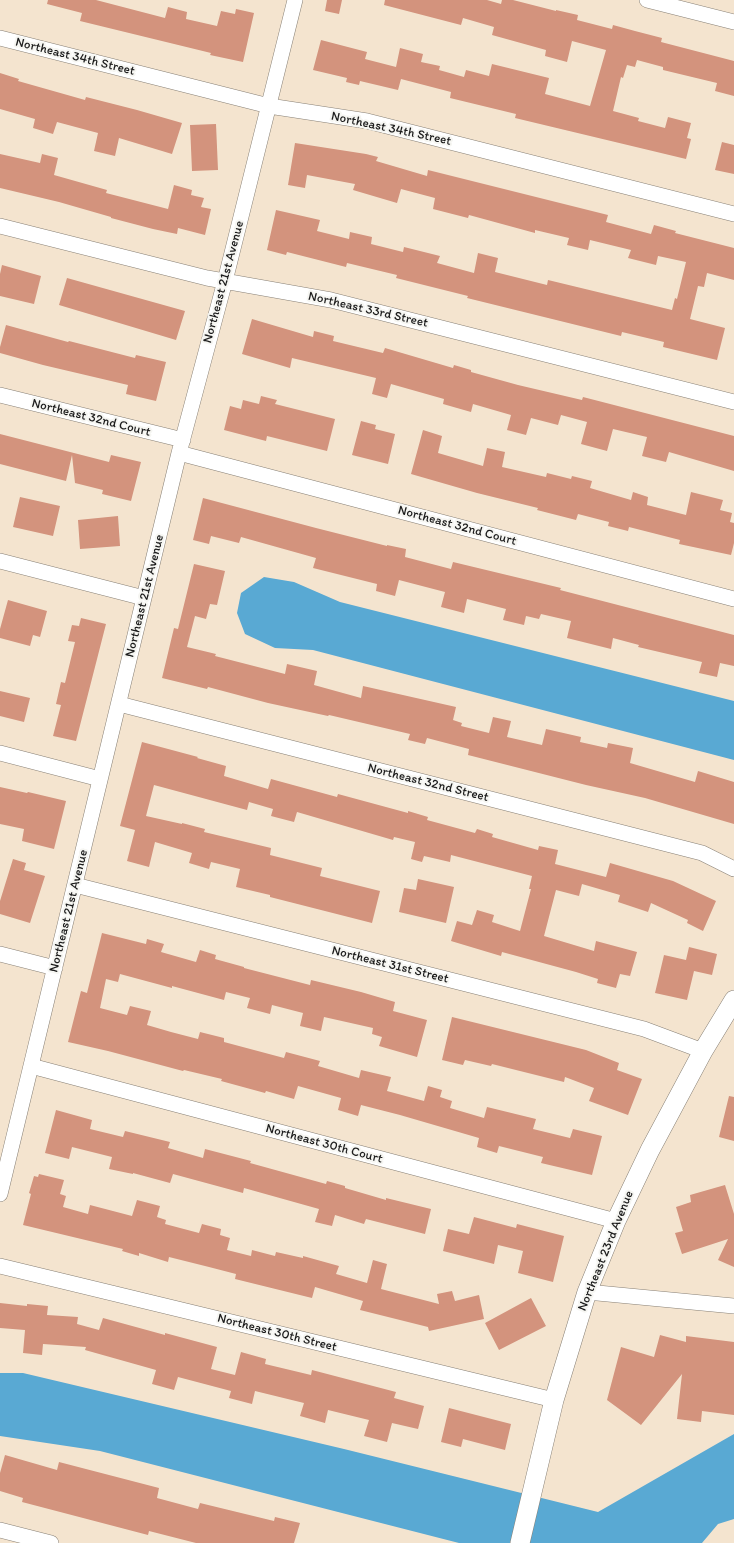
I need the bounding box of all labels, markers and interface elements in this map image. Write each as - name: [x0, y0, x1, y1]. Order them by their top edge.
- street label: Northeast 34th Street: [14, 35, 136, 79]
- street label: Northeast 34th Street: [329, 109, 453, 149]
- street label: Northeast 21st Avenue: [200, 219, 248, 345]
- street label: Northeast 33rd Street: [307, 289, 429, 331]
- street label: Northeast 32nd Court: [30, 396, 152, 440]
- street label: Northeast 32nd Court: [396, 503, 518, 549]
- street label: Northeast 21st Avenue: [122, 533, 168, 659]
- street label: Northeast 32nd Street: [366, 760, 490, 806]
- street label: Northeast 21st Avenue: [46, 848, 92, 974]
- street label: Northeast 31st Street: [330, 943, 450, 987]
- street label: Northeast 30th Court: [264, 1121, 384, 1167]
- street label: Northeast 23rd Avenue: [575, 1189, 637, 1313]
- street label: Northeast 30th Street: [216, 1311, 338, 1355]

